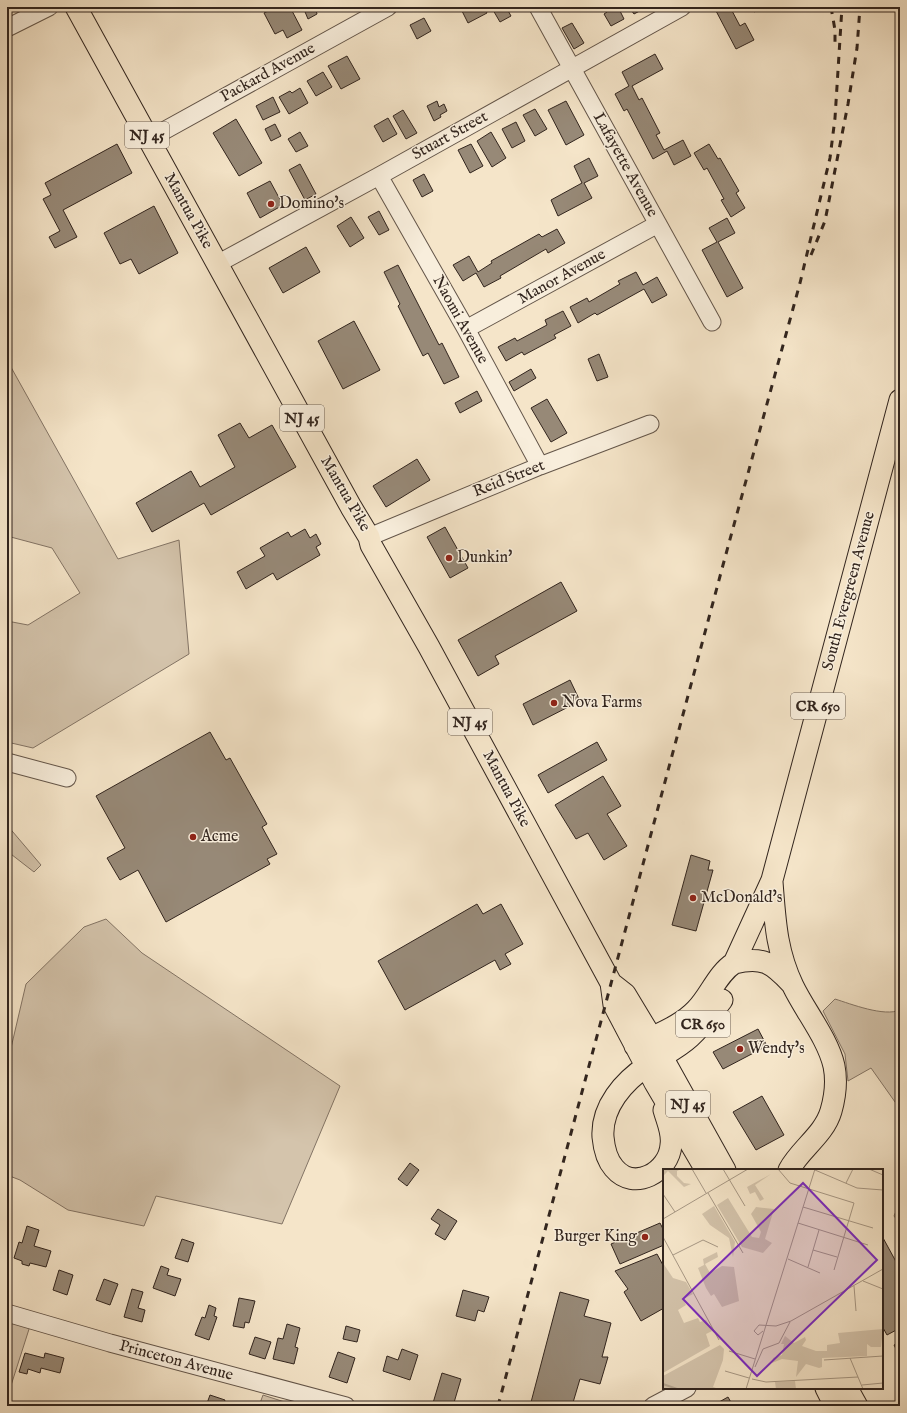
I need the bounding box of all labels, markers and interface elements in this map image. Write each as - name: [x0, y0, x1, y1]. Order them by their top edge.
- street label: Packard Avenue: [217, 39, 319, 107]
- street label: Stuart Street: [409, 107, 492, 165]
- street label: Lafayette Avenue: [588, 109, 662, 221]
- road number: NJ 45: [125, 122, 169, 148]
- street label: Mantua Pike: [159, 169, 217, 253]
- place label: Domino's: [279, 194, 345, 214]
- marker: Domino's: [266, 199, 276, 209]
- street label: Manor Avenue: [515, 245, 609, 309]
- street label: Naomi Avenue: [428, 272, 492, 368]
- road number: NJ 45: [280, 405, 324, 431]
- street label: Mantua Pike: [315, 453, 375, 535]
- street label: Reid Street: [470, 455, 548, 502]
- street label: South Evergreen Avenue: [818, 509, 880, 673]
- place label: Dunkin': [457, 548, 512, 568]
- marker: Dunkin': [444, 553, 454, 563]
- place label: Nova Farms: [562, 693, 642, 713]
- road number: CR 650: [791, 693, 845, 719]
- marker: Nova Farms: [549, 698, 559, 708]
- road number: NJ 45: [448, 709, 492, 735]
- street label: Mantua Pike: [477, 747, 535, 831]
- place label: Acme: [200, 827, 238, 847]
- marker: Acme: [188, 832, 198, 842]
- place label: McDonald's: [701, 888, 783, 908]
- marker: McDonald's: [688, 893, 698, 903]
- road number: CR 650: [676, 1011, 730, 1037]
- place label: Wendy's: [748, 1039, 805, 1059]
- marker: Wendy's: [735, 1044, 745, 1054]
- road number: NJ 45: [666, 1091, 710, 1117]
- inset map: [663, 1169, 883, 1389]
- place label: Burger King: [554, 1227, 637, 1247]
- marker: Burger King: [640, 1232, 650, 1242]
- street label: Princeton Avenue: [117, 1336, 235, 1386]

